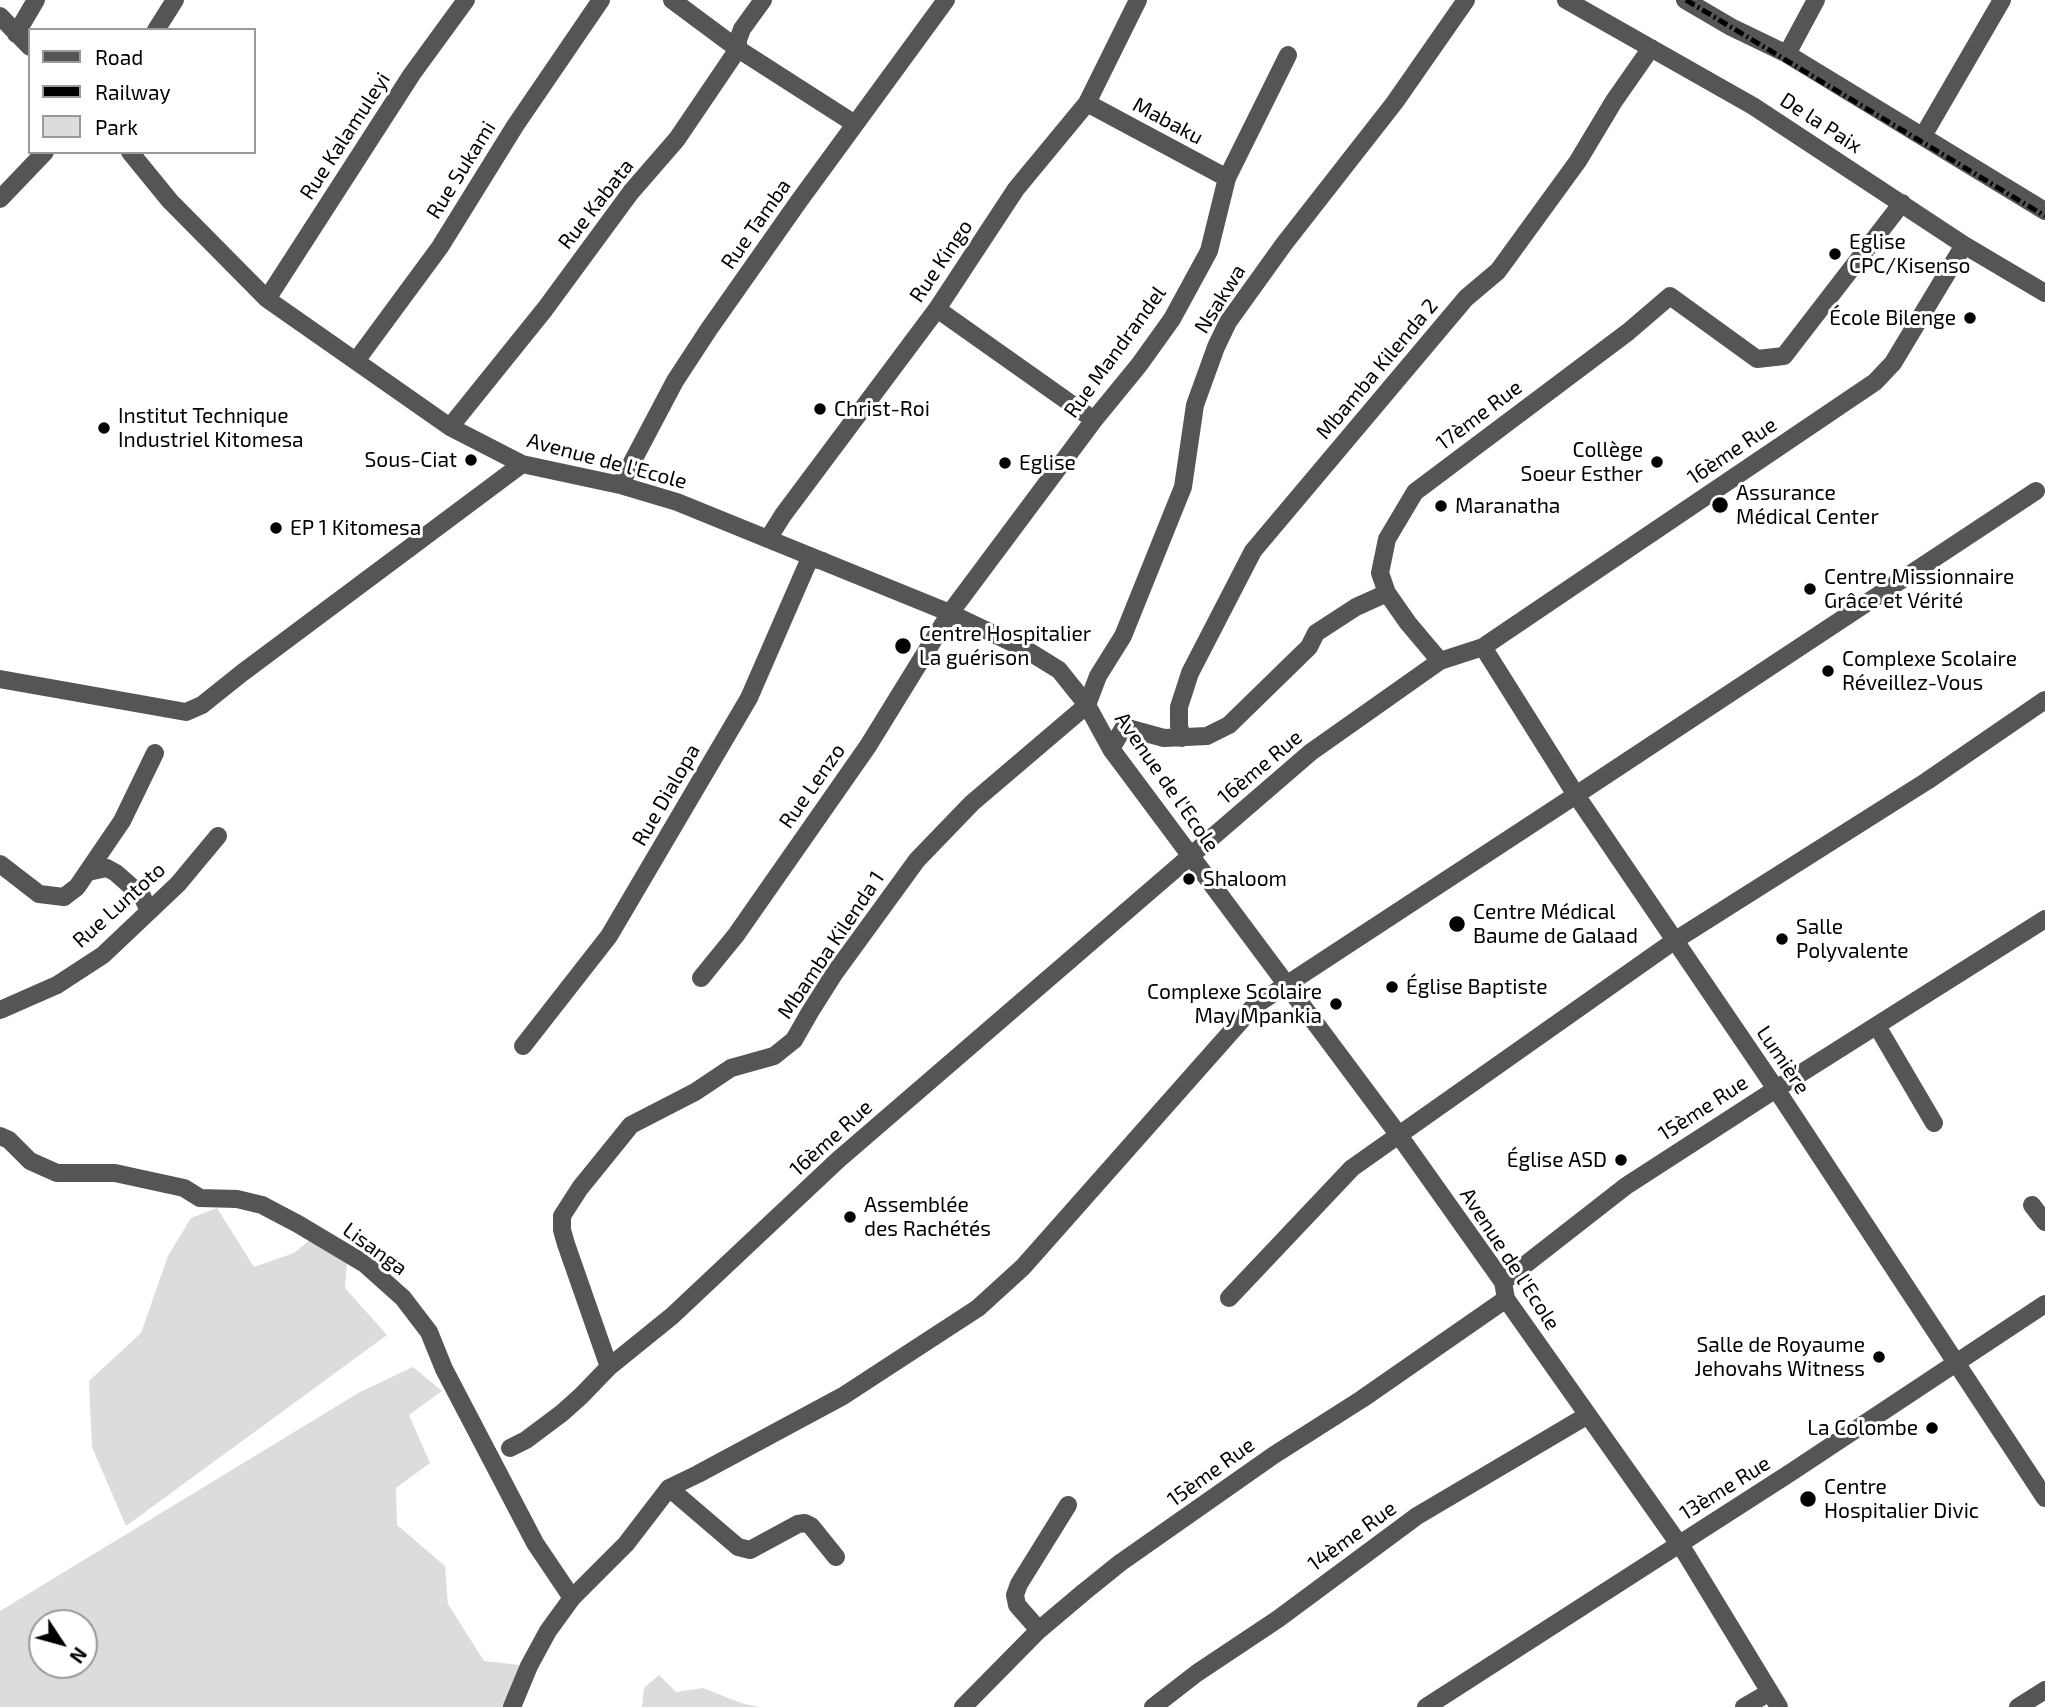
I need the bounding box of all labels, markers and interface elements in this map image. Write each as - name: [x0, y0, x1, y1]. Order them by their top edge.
- legend: [28, 28, 256, 154]
- text: Road: [95, 44, 143, 69]
- street label: Rue Kalamuleyi: [294, 68, 396, 204]
- text: Railway: [95, 79, 171, 104]
- street label: De la Paix: [1775, 87, 1867, 159]
- street label: Mabaku: [1128, 92, 1208, 150]
- text: Park: [95, 114, 138, 139]
- street label: Rue Sukami: [421, 116, 501, 224]
- street label: Rue Kabata: [553, 154, 639, 254]
- street label: Rue Tamba: [716, 174, 796, 274]
- street label: Rue Kingo: [904, 215, 978, 307]
- place label: Eglise CPC/Kisenso: [1849, 229, 1971, 279]
- marker: Eglise CPC/Kisenso: [1827, 246, 1843, 262]
- street label: Nsakwa: [1189, 260, 1251, 338]
- street label: Rue Mandrandel: [1059, 281, 1171, 423]
- street label: Mbamba Kilenda 2: [1311, 294, 1443, 444]
- place label: École Bilenge: [1829, 305, 1956, 331]
- marker: École Bilenge: [1962, 310, 1978, 326]
- street label: 17ème Rue: [1431, 375, 1527, 455]
- place label: Christ-Roi: [834, 396, 930, 422]
- marker: Christ-Roi: [812, 401, 828, 417]
- place label: Institut Technique Industriel Kitomesa: [118, 403, 304, 453]
- street label: 16ème Rue: [1683, 412, 1781, 490]
- marker: Institut Technique Industriel Kitomesa: [96, 420, 112, 436]
- street label: Avenue de l'Ecole: [524, 428, 690, 494]
- place label: Collège Soeur Esther: [1521, 437, 1643, 487]
- place label: Sous-Ciat: [365, 447, 457, 473]
- place label: Eglise: [1019, 450, 1076, 476]
- marker: Sous-Ciat: [463, 452, 479, 468]
- marker: Collège Soeur Esther: [1649, 454, 1665, 470]
- marker: Eglise: [997, 455, 1013, 471]
- place label: Assurance Médical Center: [1736, 480, 1879, 530]
- place label: Maranatha: [1455, 493, 1560, 519]
- marker: Assurance Médical Center: [1710, 495, 1730, 515]
- marker: Maranatha: [1433, 498, 1449, 514]
- place label: EP 1 Kitomesa: [290, 515, 421, 541]
- marker: EP 1 Kitomesa: [268, 520, 284, 536]
- place label: Centre Missionnaire Grâce et Vérité: [1824, 564, 2014, 614]
- marker: Centre Missionnaire Grâce et Vérité: [1802, 581, 1818, 597]
- place label: Centre Hospitalier La guérison: [919, 621, 1091, 671]
- marker: Centre Hospitalier La guérison: [893, 636, 913, 656]
- place label: Complexe Scolaire Réveillez-Vous: [1842, 646, 2017, 696]
- marker: Complexe Scolaire Réveillez-Vous: [1820, 663, 1836, 679]
- street label: Avenue de l'Ecole: [1109, 707, 1225, 857]
- street label: 16ème Rue: [1213, 724, 1307, 810]
- street label: Rue Lenzo: [774, 739, 850, 833]
- street label: Rue Dialopa: [627, 740, 705, 850]
- street label: Rue Luntoto: [68, 857, 170, 953]
- street label: Mbamba Kilenda 1: [772, 866, 890, 1024]
- place label: Shaloom: [1203, 866, 1287, 892]
- marker: Shaloom: [1181, 871, 1197, 887]
- place label: Centre Médical Baume de Galaad: [1473, 899, 1638, 949]
- marker: Centre Médical Baume de Galaad: [1447, 914, 1467, 934]
- place label: Salle Polyvalente: [1796, 914, 1909, 964]
- marker: Salle Polyvalente: [1774, 931, 1790, 947]
- place label: Église Baptiste: [1406, 974, 1547, 1000]
- place label: Complexe Scolaire May Mpankia: [1147, 979, 1322, 1029]
- marker: Église Baptiste: [1384, 979, 1400, 995]
- marker: Complexe Scolaire May Mpankia: [1328, 996, 1344, 1012]
- street label: Lumière: [1751, 1021, 1815, 1099]
- street label: 15ème Rue: [1654, 1070, 1752, 1146]
- street label: 16ème Rue: [785, 1094, 877, 1182]
- place label: Église ASD: [1507, 1147, 1607, 1173]
- marker: Église ASD: [1613, 1152, 1629, 1168]
- street label: Avenue de l'Ecole: [1455, 1183, 1565, 1335]
- place label: Assemblée des Rachétés: [864, 1192, 991, 1242]
- marker: Assemblée des Rachétés: [842, 1209, 858, 1225]
- street label: Lisanga: [338, 1217, 412, 1281]
- place label: Salle de Royaume Jehovahs Witness: [1695, 1332, 1865, 1382]
- marker: Salle de Royaume Jehovahs Witness: [1871, 1349, 1887, 1365]
- place label: La Colombe: [1807, 1415, 1918, 1441]
- marker: La Colombe: [1924, 1420, 1940, 1436]
- street label: 15ème Rue: [1163, 1432, 1259, 1512]
- street label: 13ème Rue: [1675, 1450, 1775, 1526]
- place label: Centre Hospitalier Divic: [1824, 1474, 1979, 1524]
- marker: Centre Hospitalier Divic: [1798, 1489, 1818, 1509]
- street label: 14ème Rue: [1303, 1495, 1401, 1577]
- north arrow: [28, 1609, 98, 1679]
- text: N: [65, 1643, 92, 1668]

